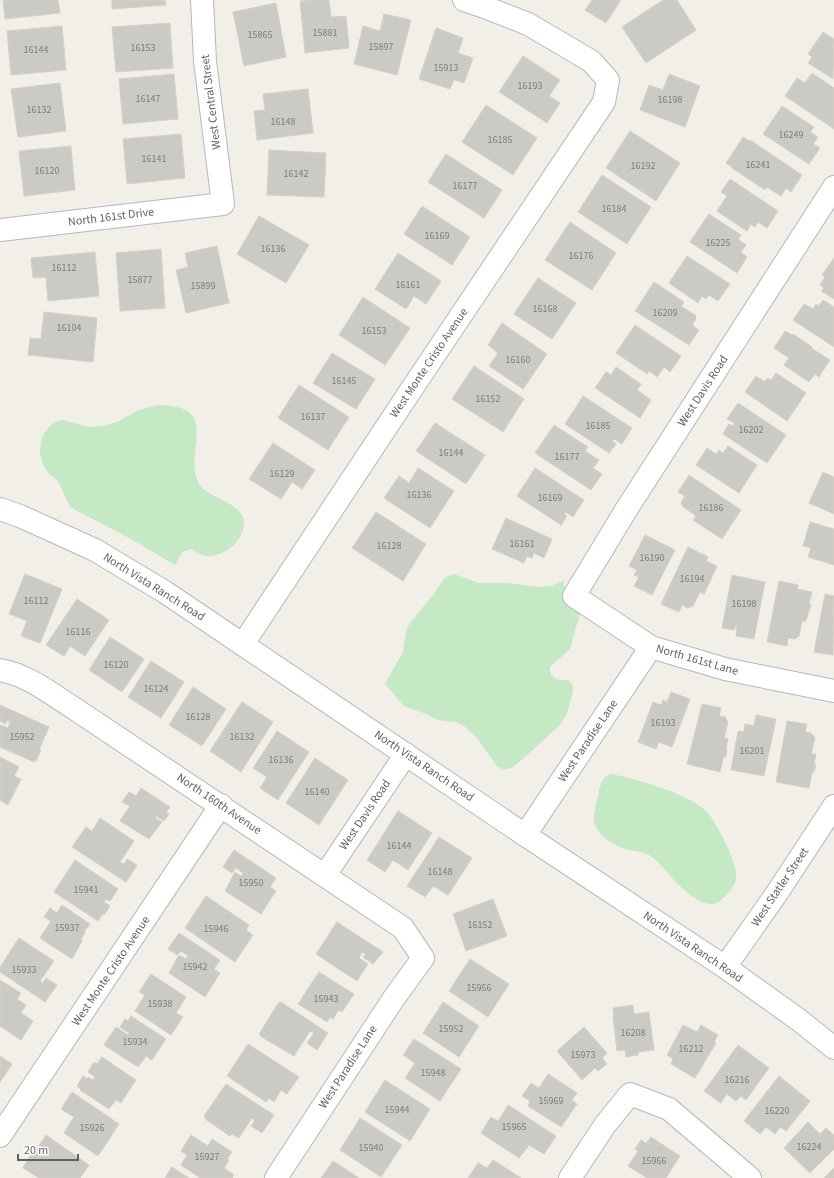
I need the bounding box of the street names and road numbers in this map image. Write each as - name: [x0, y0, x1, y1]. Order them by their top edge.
- street label: West Central Street: [197, 54, 225, 150]
- street label: North 161st Drive: [67, 203, 155, 231]
- street label: West Monte Cristo Avenue: [386, 305, 472, 421]
- street label: West Davis Road: [674, 352, 732, 430]
- street label: North Vista Ranch Road: [100, 549, 208, 625]
- street label: North 161st Lane: [654, 640, 740, 680]
- street label: West Paradise Lane: [554, 696, 622, 786]
- street label: North Vista Ranch Road: [371, 726, 477, 806]
- street label: North 160th Avenue: [173, 769, 265, 839]
- street label: West Davis Road: [335, 776, 395, 854]
- street label: West Statler Street: [747, 844, 813, 930]
- street label: North Vista Ranch Road: [640, 907, 746, 987]
- street label: West Monte Cristo Avenue: [68, 913, 154, 1029]
- street label: West Paradise Lane: [315, 1022, 381, 1112]

